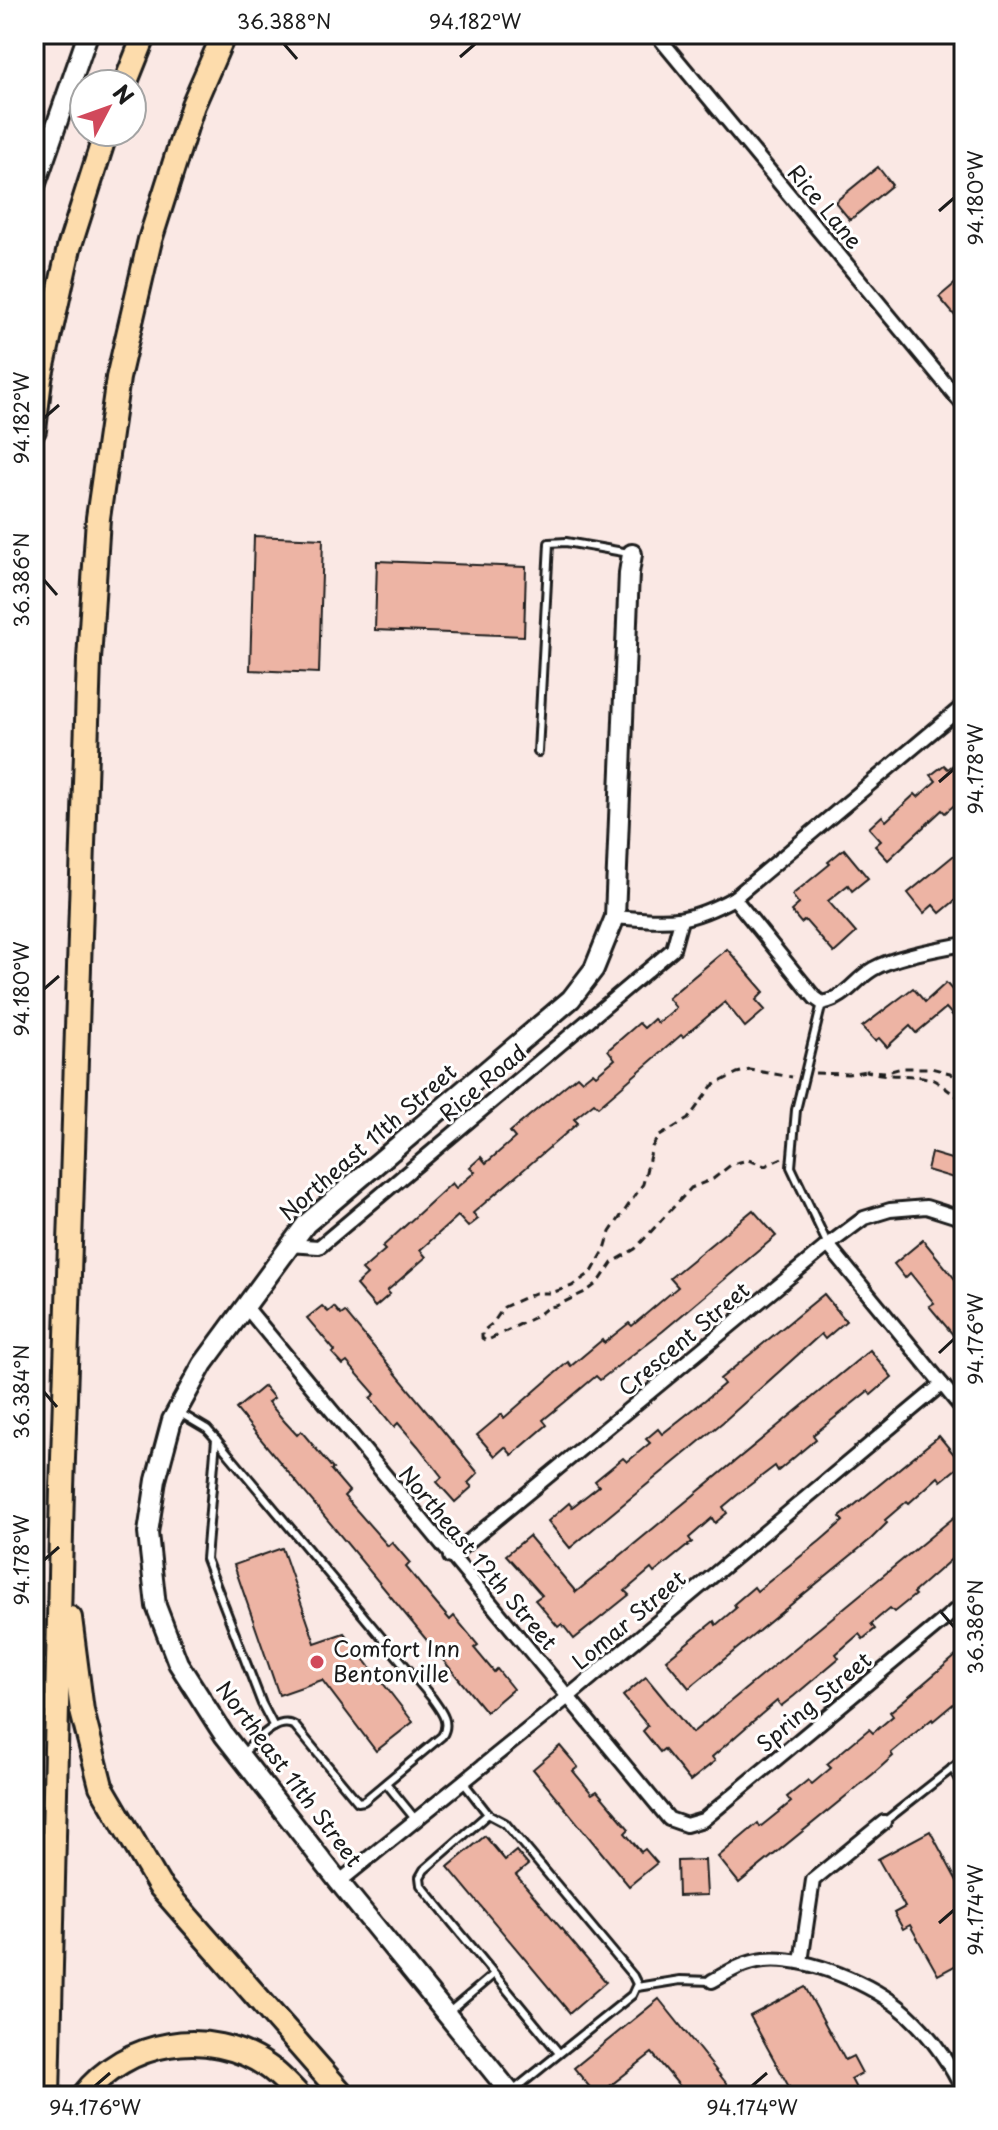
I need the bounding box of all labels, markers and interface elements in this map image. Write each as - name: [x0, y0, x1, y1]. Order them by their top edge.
- text: 36.388°N: [237, 6, 331, 36]
- text: 94.182°W: [429, 6, 522, 36]
- north arrow: [68, 68, 148, 148]
- text: N: [106, 76, 142, 111]
- text: 94.180°W: [960, 150, 990, 246]
- street label: Rice Lane: [781, 157, 871, 256]
- text: 94.182°W: [6, 371, 36, 464]
- text: 36.386°N: [6, 532, 36, 628]
- text: 94.178°W: [960, 723, 990, 815]
- text: 94.180°W: [6, 941, 36, 1037]
- street label: Rice Road: [431, 1036, 533, 1128]
- street label: Northeast 11th Street: [271, 1054, 463, 1227]
- street label: Crescent Street: [610, 1273, 756, 1403]
- text: 94.176°W: [960, 1292, 990, 1385]
- text: 36.384°N: [6, 1344, 36, 1440]
- street label: Northeast 12th Street: [392, 1458, 566, 1656]
- text: 94.178°W: [6, 1514, 36, 1606]
- street label: Lomar Street: [564, 1561, 692, 1676]
- text: 36.386°N: [960, 1579, 990, 1675]
- place label: Comfort Inn Bentonville: [333, 1631, 460, 1689]
- street label: Spring Street: [748, 1643, 878, 1759]
- marker: Comfort Inn Bentonville: [308, 1653, 326, 1671]
- street label: Northeast 11th Street: [209, 1673, 371, 1873]
- text: 94.174°W: [960, 1864, 990, 1956]
- text: 94.176°W: [49, 2092, 142, 2122]
- text: 94.174°W: [706, 2092, 798, 2122]

